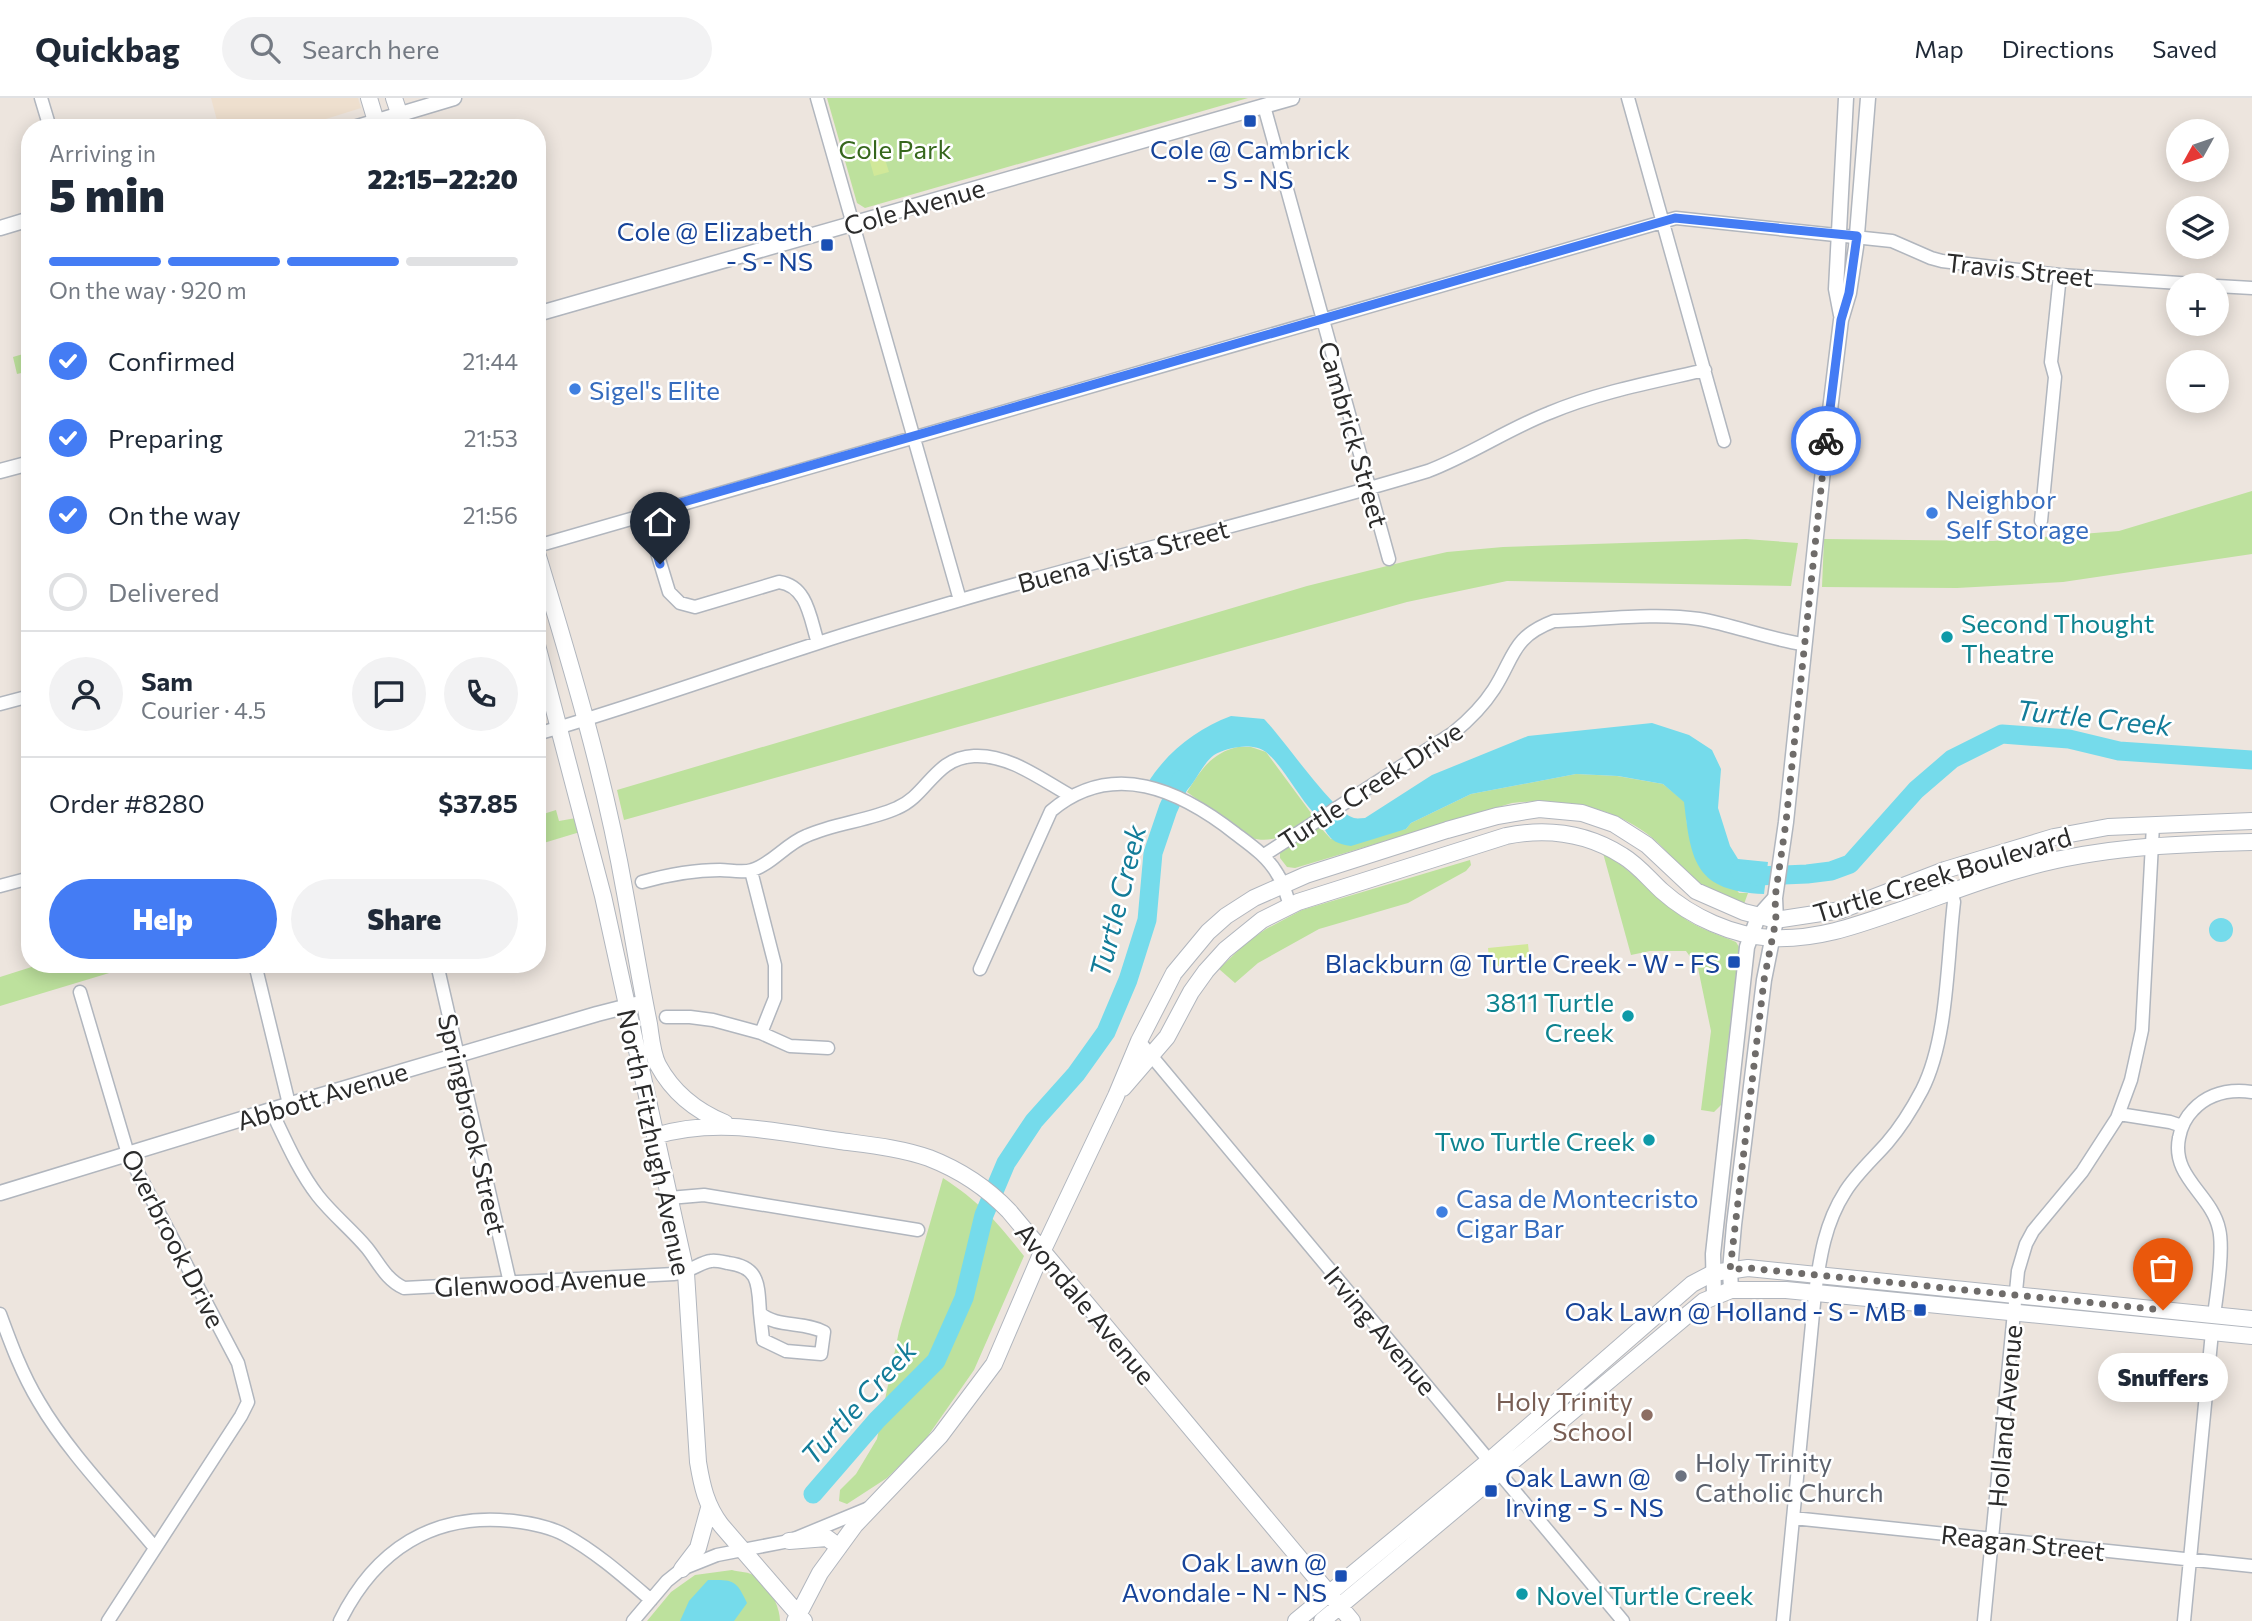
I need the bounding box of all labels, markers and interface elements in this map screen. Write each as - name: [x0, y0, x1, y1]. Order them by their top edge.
- search box: [222, 17, 712, 80]
- text: Quickbag: [35, 28, 180, 69]
- icon: search: [246, 29, 284, 67]
- text: Search here: [302, 33, 439, 64]
- text: Map: [1914, 34, 1964, 63]
- text: Directions: [2002, 34, 2114, 63]
- text: Saved: [2152, 34, 2217, 63]
- marker: Cole @ Cambrick - S - NS: [1242, 113, 1258, 129]
- north arrow: [2166, 119, 2230, 182]
- map controls: [2166, 119, 2229, 413]
- park label: Cole Park: [838, 133, 952, 164]
- place label: Cole @ Cambrick - S - NS: [1150, 133, 1350, 194]
- text: Arriving in: [49, 139, 156, 167]
- text: 22:15–22:20: [367, 163, 518, 194]
- text: 5 min: [49, 165, 165, 221]
- street label: Cole Avenue: [840, 171, 988, 241]
- button: layers: [2166, 196, 2229, 259]
- place label: Cole @ Elizabeth - S - NS: [617, 215, 813, 276]
- marker: Cole @ Elizabeth - S - NS: [819, 237, 835, 253]
- street label: Travis Street: [1945, 246, 2095, 292]
- button: +: [2166, 273, 2229, 336]
- text: On the way · 920 m: [49, 276, 247, 304]
- street label: Cambrick Street: [1313, 337, 1395, 531]
- icon: check: [49, 342, 87, 380]
- text: Confirmed: [108, 345, 235, 376]
- text: 21:44: [462, 347, 518, 375]
- button: −: [2166, 350, 2229, 413]
- place label: Sigel's Elite: [589, 374, 720, 405]
- marker: Sigel's Elite: [567, 381, 583, 397]
- courier: [1791, 406, 1861, 476]
- icon: check: [49, 419, 87, 457]
- text: Preparing: [108, 422, 223, 453]
- icon: bike: [1807, 422, 1845, 460]
- text: 21:53: [464, 424, 518, 452]
- place label: Neighbor Self Storage: [1946, 483, 2089, 544]
- pin: [630, 492, 690, 564]
- icon: check: [49, 496, 87, 534]
- text: On the way: [108, 499, 241, 530]
- text: 21:56: [463, 501, 518, 529]
- icon: home: [641, 503, 679, 541]
- marker: Neighbor Self Storage: [1924, 505, 1940, 521]
- street label: Buena Vista Street: [1014, 512, 1232, 598]
- text: Delivered: [108, 576, 219, 607]
- place label: Second Thought Theatre: [1961, 607, 2155, 668]
- marker: Second Thought Theatre: [1939, 629, 1955, 645]
- button: person: [49, 657, 123, 731]
- button: chat: [352, 657, 426, 731]
- button: phone: [444, 657, 518, 731]
- text: Sam: [141, 665, 193, 696]
- water label: Turtle Creek: [2015, 692, 2174, 742]
- text: Courier · 4.5: [141, 696, 266, 724]
- street label: Turtle Creek Drive: [1272, 714, 1468, 856]
- text: Order #8280: [49, 787, 205, 818]
- text: $37.85: [438, 787, 518, 818]
- street label: Turtle Creek Boulevard: [1809, 820, 2075, 928]
- water label: Turtle Creek: [1082, 821, 1153, 981]
- button: Help: [49, 879, 277, 959]
- button: Share: [291, 879, 518, 959]
- place label: Blackburn @ Turtle Creek - W - FS: [1325, 947, 1720, 978]
- marker: Blackburn @ Turtle Creek - W - FS: [1726, 954, 1742, 970]
- place label: 3811 Turtle Creek: [1486, 986, 1614, 1047]
- street label: North Fitzhugh Avenue: [612, 1006, 698, 1278]
- marker: 3811 Turtle Creek: [1620, 1008, 1636, 1024]
- street label: Springbrook Street: [433, 1011, 513, 1237]
- street label: Abbott Avenue: [233, 1054, 411, 1136]
- place label: Two Turtle Creek: [1435, 1125, 1635, 1156]
- marker: Two Turtle Creek: [1641, 1132, 1657, 1148]
- street label: Overbrook Drive: [116, 1143, 232, 1333]
- place label: Casa de Montecristo Cigar Bar: [1456, 1182, 1699, 1243]
- marker: Casa de Montecristo Cigar Bar: [1434, 1204, 1450, 1220]
- street label: Avondale Avenue: [1010, 1216, 1162, 1390]
- pin: [2133, 1238, 2193, 1310]
- icon: bag: [2144, 1249, 2182, 1287]
- street label: Irving Avenue: [1318, 1259, 1444, 1401]
- street label: Glenwood Avenue: [433, 1260, 647, 1302]
- place label: Oak Lawn @ Holland - S - MB: [1565, 1295, 1906, 1326]
- marker: Oak Lawn @ Holland - S - MB: [1912, 1302, 1928, 1318]
- street label: Holland Avenue: [1981, 1323, 2027, 1509]
- water label: Turtle Creek: [793, 1332, 923, 1471]
- callout: Snuffers: [2098, 1352, 2228, 1401]
- text: Snuffers: [2117, 1363, 2209, 1391]
- place label: Holy Trinity School: [1496, 1385, 1633, 1446]
- marker: Holy Trinity School: [1639, 1407, 1655, 1423]
- place label: Holy Trinity Catholic Church: [1695, 1446, 1884, 1507]
- place label: Oak Lawn @ Irving - S - NS: [1505, 1461, 1664, 1522]
- marker: Holy Trinity Catholic Church: [1673, 1468, 1689, 1484]
- marker: Oak Lawn @ Irving - S - NS: [1483, 1483, 1499, 1499]
- street label: Reagan Street: [1939, 1518, 2107, 1566]
- place label: Oak Lawn @ Avondale - N - NS: [1121, 1546, 1327, 1607]
- marker: Oak Lawn @ Avondale - N - NS: [1333, 1568, 1349, 1584]
- place label: Novel Turtle Creek: [1536, 1579, 1753, 1610]
- marker: Novel Turtle Creek: [1514, 1586, 1530, 1602]

